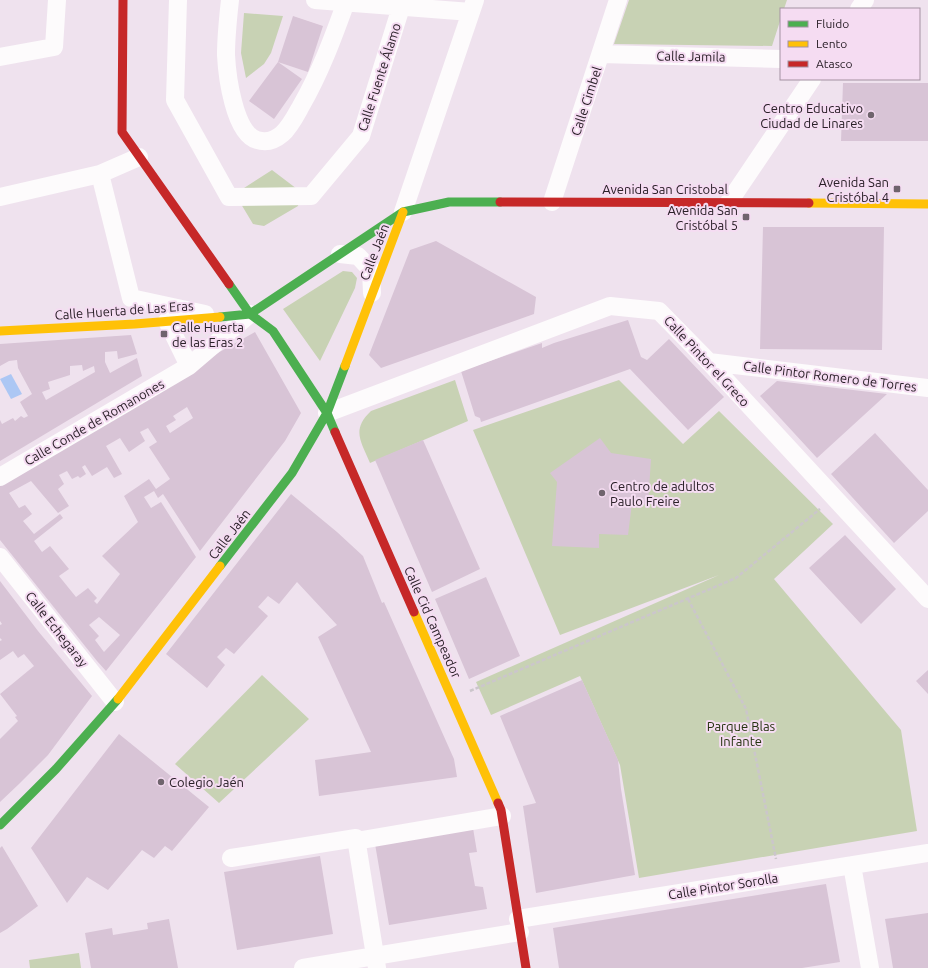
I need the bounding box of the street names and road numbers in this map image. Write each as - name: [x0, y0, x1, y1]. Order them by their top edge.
- street label: Calle Fuente Álamo: [354, 21, 403, 133]
- street label: Calle Jamila: [656, 48, 726, 64]
- street label: Calle Cimbel: [568, 64, 604, 137]
- street label: Avenida San Cristobal: [602, 182, 728, 196]
- street label: Calle Jaén: [357, 222, 391, 282]
- street label: Calle Huerta de Las Eras: [54, 298, 194, 322]
- street label: Calle Pintor el Greco: [661, 313, 753, 409]
- street label: Calle Pintor Romero de Torres: [742, 358, 918, 394]
- street label: Calle Conde de Romanones: [22, 376, 167, 468]
- street label: Calle Jaén: [205, 506, 253, 562]
- street label: Calle Cid Campeador: [402, 564, 464, 680]
- street label: Calle Echegaray: [23, 589, 91, 669]
- street label: Calle Pintor Sorolla: [667, 870, 779, 902]

